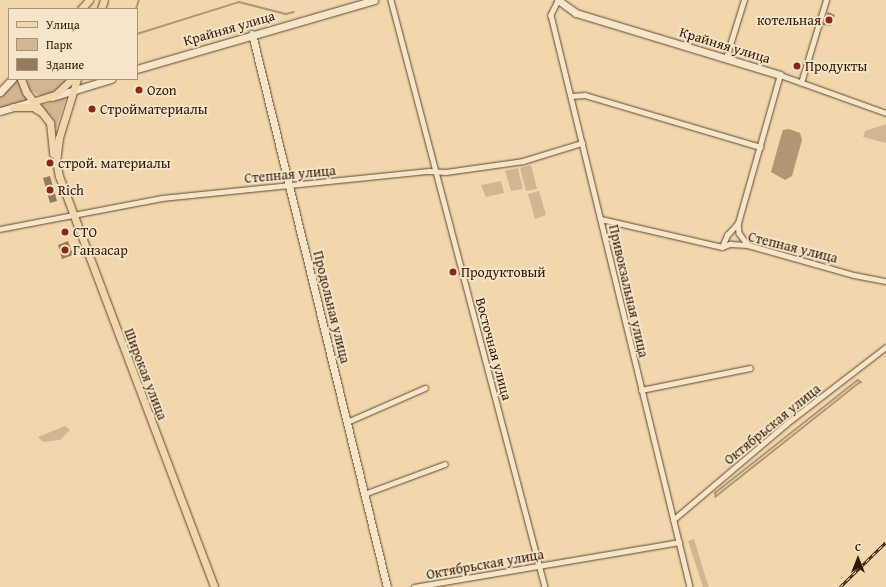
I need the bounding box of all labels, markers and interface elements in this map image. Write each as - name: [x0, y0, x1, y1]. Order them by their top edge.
- street label: Крайняя улица: [181, 7, 277, 49]
- legend: [8, 8, 138, 80]
- place label: котельная: [757, 12, 821, 28]
- marker: котельная: [824, 15, 834, 25]
- text: Улица: [46, 16, 80, 33]
- street label: Крайняя улица: [677, 23, 773, 67]
- text: Парк: [46, 36, 72, 53]
- text: Здание: [46, 56, 84, 73]
- place label: Продукты: [805, 58, 867, 74]
- marker: Продукты: [792, 61, 802, 71]
- place label: Ozon: [147, 82, 177, 98]
- marker: Ozon: [134, 85, 144, 95]
- place label: Стройматериалы: [100, 101, 207, 117]
- marker: Стройматериалы: [87, 104, 97, 114]
- place label: строй. материалы: [58, 155, 171, 171]
- marker: строй. материалы: [45, 158, 55, 168]
- street label: Степная улица: [244, 162, 336, 186]
- place label: Rich: [58, 182, 84, 198]
- marker: Rich: [45, 185, 55, 195]
- street label: Привокзальная улица: [606, 223, 652, 359]
- place label: СТО: [73, 224, 97, 240]
- marker: СТО: [60, 227, 70, 237]
- street label: Степная улица: [747, 228, 839, 266]
- place label: Ганзасар: [73, 242, 128, 258]
- marker: Ганзасар: [60, 245, 70, 255]
- street label: Продольная улица: [310, 249, 354, 365]
- place label: Продуктовый: [461, 264, 546, 280]
- marker: Продуктовый: [448, 267, 458, 277]
- street label: Восточная улица: [472, 296, 516, 402]
- street label: Широкая улица: [121, 326, 171, 422]
- street label: Октябрьская улица: [720, 380, 824, 468]
- north arrow: [838, 539, 878, 579]
- text: С: [855, 539, 861, 555]
- street label: Октябрьская улица: [425, 545, 545, 583]

